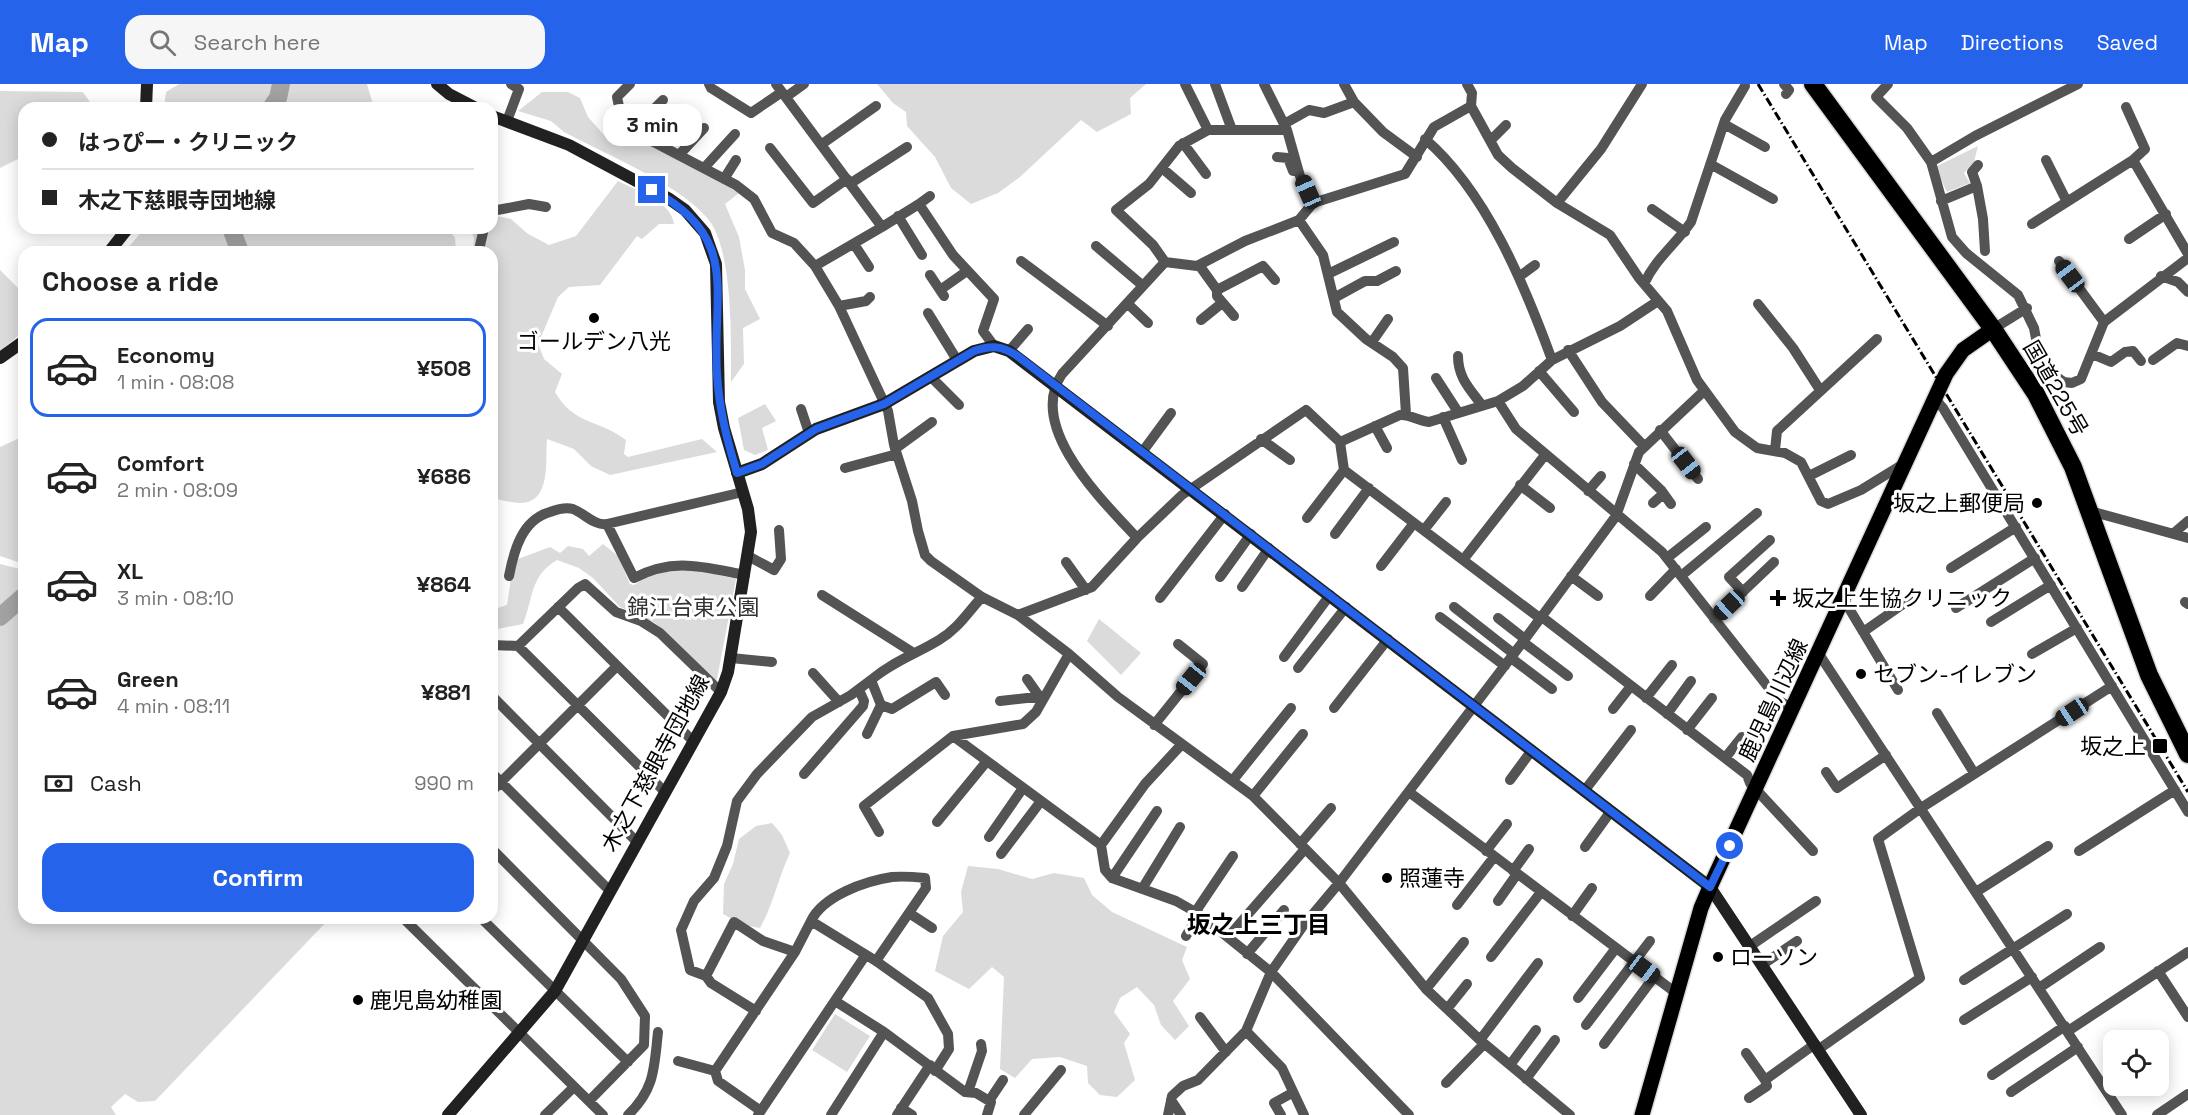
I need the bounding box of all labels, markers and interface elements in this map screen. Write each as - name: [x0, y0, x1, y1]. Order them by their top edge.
- search box: [125, 15, 545, 69]
- text: Map: [30, 24, 89, 60]
- icon: search: [146, 26, 179, 59]
- text: Search here: [194, 28, 321, 56]
- text: Map: [1884, 29, 1928, 56]
- text: Directions: [1961, 29, 2064, 56]
- text: Saved: [2097, 29, 2158, 56]
- callout: 3 min: [602, 103, 702, 145]
- text: 3 min: [627, 112, 678, 138]
- text: はっぴー・クリニック: [78, 128, 298, 156]
- car: [1292, 172, 1324, 212]
- route end: [638, 176, 665, 203]
- text: 木之下慈眼寺団地線: [78, 186, 276, 214]
- car: [2052, 256, 2088, 296]
- text: Choose a ride: [42, 264, 219, 299]
- marker: ゴールデン八光: [587, 311, 601, 325]
- place label: ゴールデン八光: [517, 327, 671, 355]
- street label: 国道225号: [2017, 335, 2095, 441]
- icon: car: [45, 341, 99, 395]
- text: Economy: [117, 341, 215, 369]
- text: ¥508: [417, 354, 471, 382]
- text: 1 min · 08:08: [117, 369, 235, 395]
- car: [1668, 443, 1704, 483]
- icon: car: [45, 449, 99, 503]
- text: Comfort: [117, 449, 205, 477]
- text: ¥686: [417, 462, 471, 490]
- text: 2 min · 08:09: [117, 477, 238, 503]
- place label: 坂之上郵便局: [1893, 489, 2025, 517]
- marker: 坂之上郵便局: [2030, 496, 2044, 510]
- icon: car: [45, 557, 99, 611]
- text: XL: [117, 557, 143, 585]
- text: ¥864: [417, 570, 471, 598]
- place label: 坂之上生協クリニック: [1792, 584, 2012, 612]
- text: 3 min · 08:10: [117, 585, 234, 611]
- car: [1710, 586, 1748, 624]
- marker: 坂之上生協クリニック: [1769, 589, 1787, 607]
- park label: 錦江台東公園: [627, 593, 759, 621]
- street label: 鹿児島川辺線: [1732, 634, 1814, 766]
- car: [1173, 659, 1209, 699]
- place label: セブン-イレブン: [1873, 660, 2037, 688]
- icon: car: [45, 665, 99, 719]
- text: Green: [117, 665, 179, 693]
- marker: セブン-イレブン: [1854, 667, 1868, 681]
- street label: 木之下慈眼寺団地線: [595, 670, 715, 856]
- text: ¥881: [421, 678, 471, 706]
- text: 4 min · 08:11: [117, 693, 230, 719]
- car: [2052, 695, 2092, 729]
- place label: 坂之上: [2080, 732, 2146, 760]
- marker: 坂之上: [2151, 737, 2169, 755]
- icon: cash: [42, 767, 75, 800]
- text: Cash: [90, 769, 142, 797]
- text: 990 m: [414, 770, 474, 796]
- route start: [1716, 832, 1743, 859]
- button: Confirm: [42, 843, 474, 912]
- place label: 照蓮寺: [1399, 864, 1465, 892]
- marker: 照蓮寺: [1380, 871, 1394, 885]
- district label: 坂之上三丁目: [1187, 909, 1331, 940]
- place label: ローソン: [1730, 943, 1818, 971]
- marker: ローソン: [1711, 950, 1725, 964]
- car: [1624, 951, 1664, 987]
- place label: 鹿児島幼稚園: [370, 986, 502, 1014]
- marker: 鹿児島幼稚園: [351, 993, 365, 1007]
- map controls: [2103, 1030, 2169, 1096]
- button: locate: [2103, 1030, 2169, 1096]

